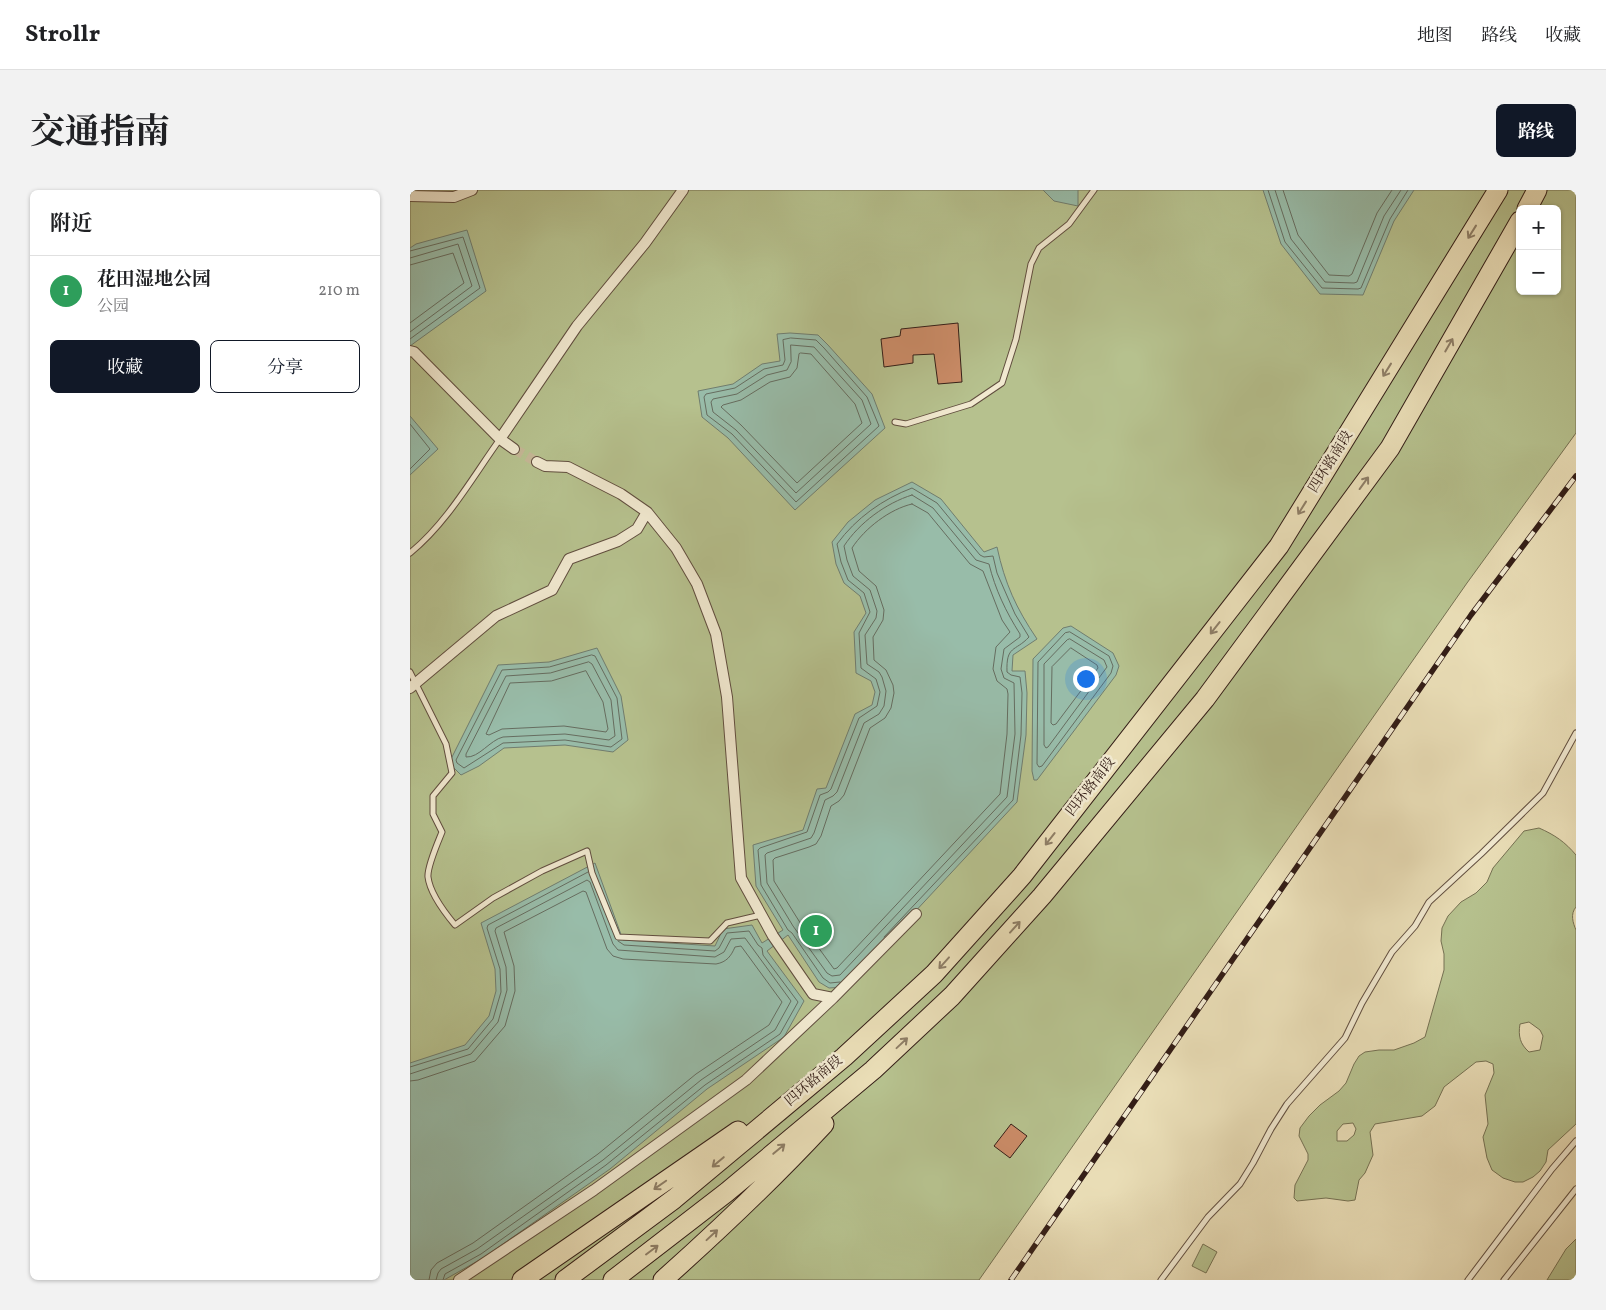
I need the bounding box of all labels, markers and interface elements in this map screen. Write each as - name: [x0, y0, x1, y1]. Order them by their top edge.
- text: Strollr: [25, 18, 100, 52]
- text: 地图: [1417, 24, 1453, 49]
- text: 路线: [1481, 24, 1517, 49]
- text: 收藏: [1545, 24, 1581, 49]
- button: 路线: [1496, 104, 1576, 157]
- text: 交通指南: [30, 110, 170, 158]
- map controls: [1516, 205, 1561, 295]
- button: +: [1516, 205, 1561, 250]
- text: 附近: [50, 210, 92, 239]
- one-way arrow: [1467, 224, 1477, 238]
- button: −: [1516, 250, 1561, 295]
- text: 花田湿地公园: [97, 267, 211, 293]
- text: 1: [63, 280, 69, 302]
- text: 210 m: [318, 280, 360, 302]
- text: 公园: [97, 296, 129, 318]
- one-way arrow: [1444, 337, 1454, 352]
- button: 收藏: [50, 340, 200, 393]
- button: 分享: [210, 340, 360, 393]
- one-way arrow: [1382, 363, 1392, 377]
- street label: 四环路南段: [1304, 427, 1358, 497]
- one-way arrow: [1359, 476, 1369, 490]
- one-way arrow: [1297, 501, 1307, 515]
- one-way arrow: [1209, 621, 1220, 634]
- your location: [1073, 666, 1099, 692]
- street label: 四环路南段: [1062, 754, 1120, 820]
- one-way arrow: [1045, 833, 1056, 846]
- pin: 1: [800, 912, 832, 950]
- one-way arrow: [1009, 920, 1021, 933]
- one-way arrow: [938, 956, 950, 969]
- one-way arrow: [895, 1037, 908, 1049]
- street label: 四环路南段: [781, 1051, 847, 1111]
- one-way arrow: [772, 1144, 785, 1155]
- one-way arrow: [711, 1157, 724, 1168]
- one-way arrow: [654, 1180, 668, 1190]
- one-way arrow: [706, 1229, 719, 1241]
- one-way arrow: [645, 1245, 658, 1256]

